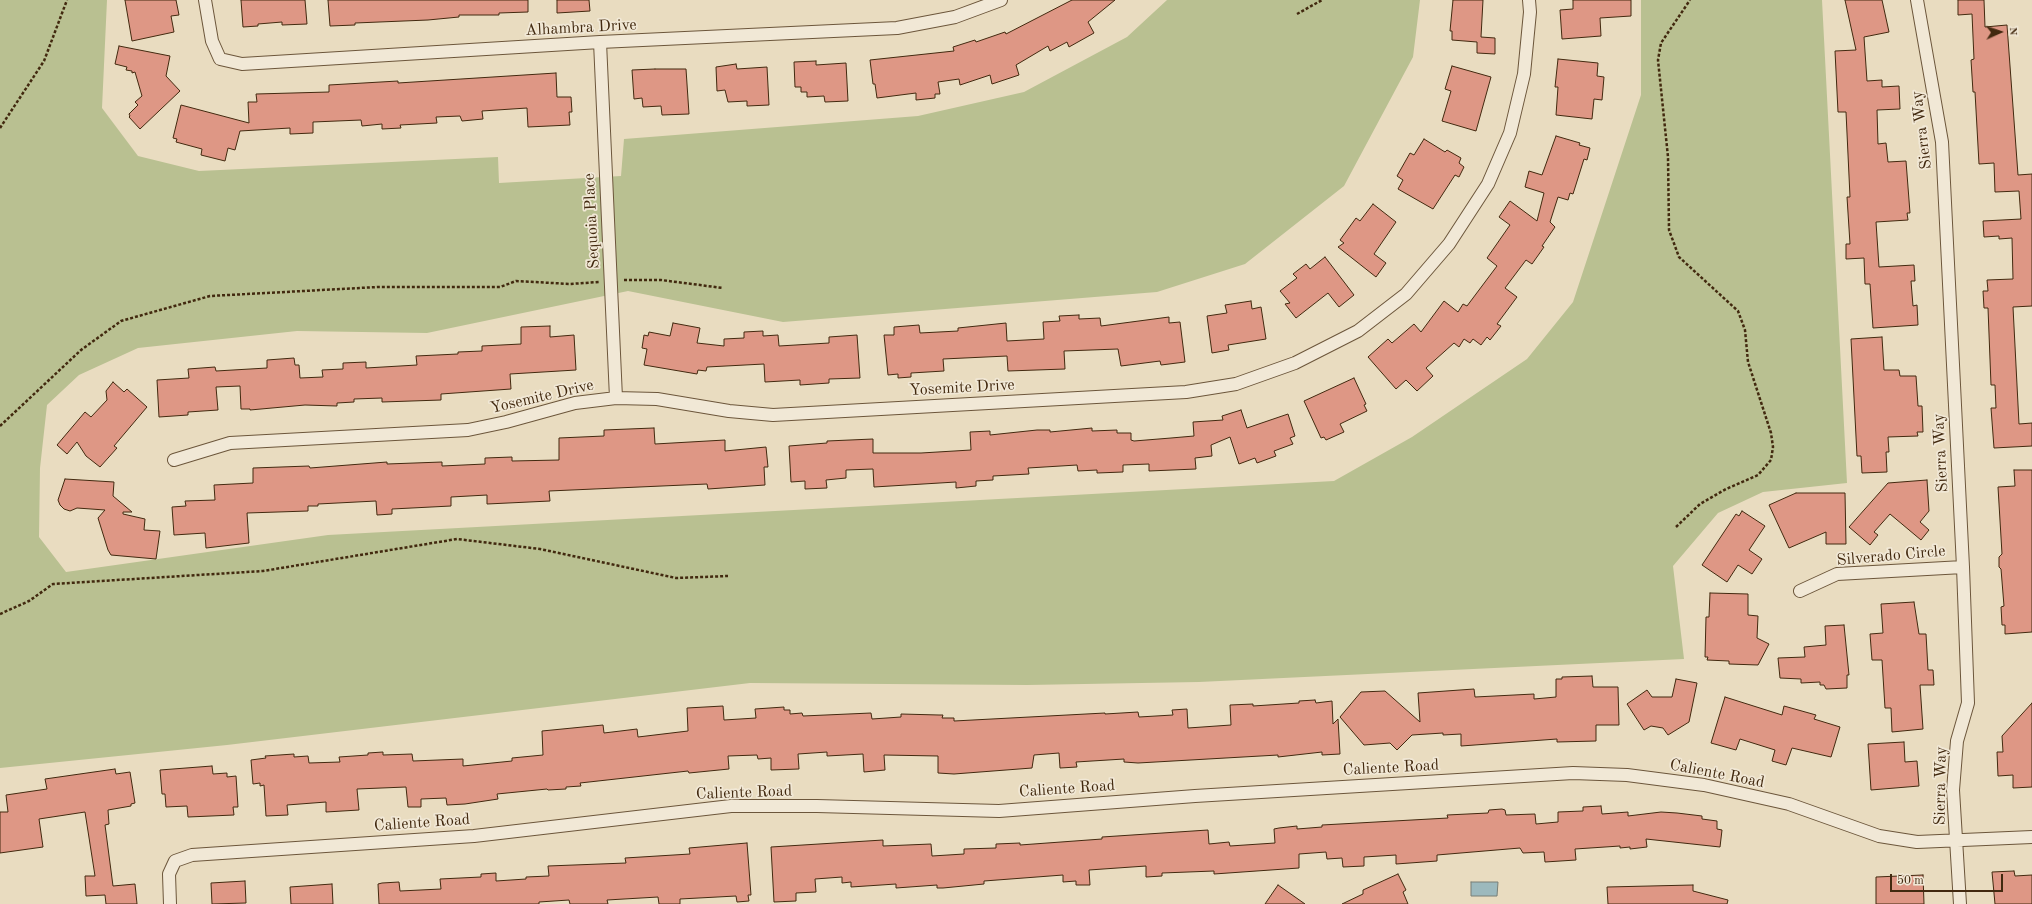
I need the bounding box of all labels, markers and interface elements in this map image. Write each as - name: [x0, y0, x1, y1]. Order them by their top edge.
- north arrow: [1980, 12, 2020, 52]
- street label: Alhambra Drive: [525, 15, 637, 41]
- text: N: [2007, 27, 2018, 36]
- street label: Sierra Way: [1908, 90, 1936, 170]
- street label: Sequoia Place: [580, 173, 604, 269]
- street label: Yosemite Drive: [488, 376, 596, 418]
- street label: Yosemite Drive: [909, 376, 1015, 400]
- street label: Sierra Way: [1929, 413, 1953, 493]
- street label: Silverado Circle: [1836, 542, 1946, 570]
- street label: Sierra Way: [1931, 746, 1951, 826]
- street label: Caliente Road: [1668, 755, 1766, 793]
- street label: Caliente Road: [1342, 756, 1440, 780]
- street label: Caliente Road: [1018, 776, 1116, 802]
- street label: Caliente Road: [696, 782, 792, 804]
- street label: Caliente Road: [373, 810, 471, 836]
- scale bar: [1892, 866, 2005, 892]
- text: 50 m: [1897, 875, 1924, 887]

